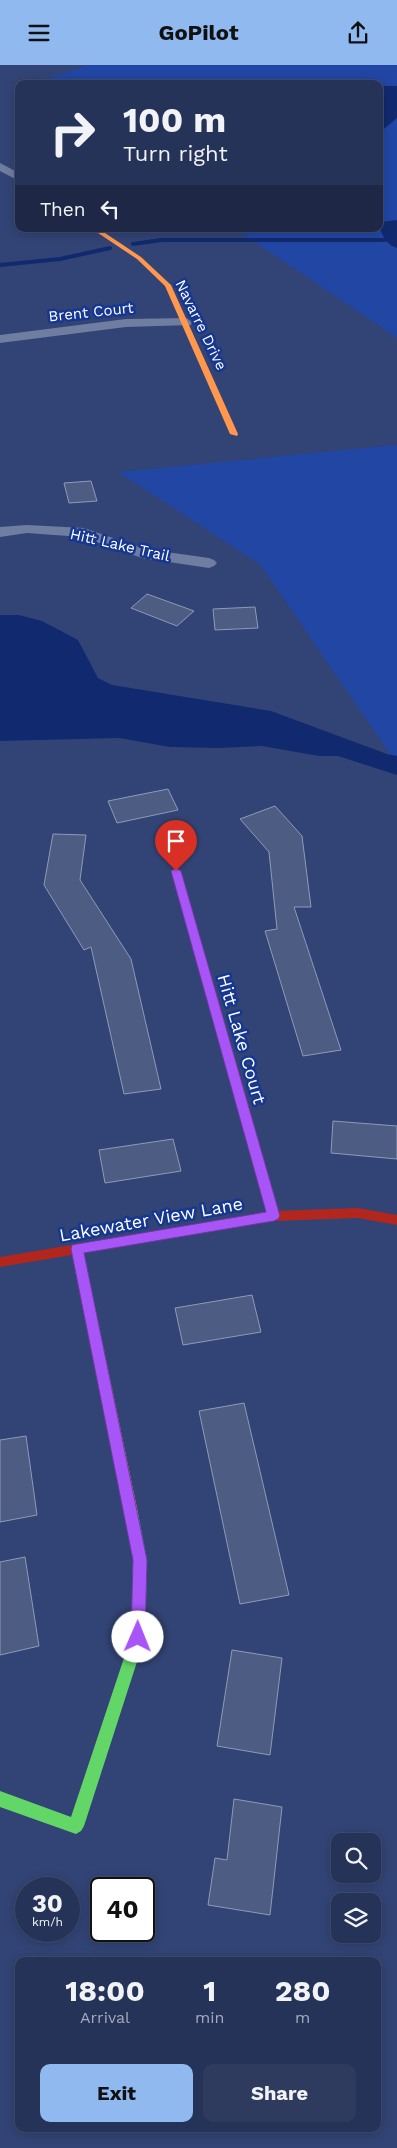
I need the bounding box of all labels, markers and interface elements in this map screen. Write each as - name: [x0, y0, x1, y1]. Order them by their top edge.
- icon: menu: [25, 19, 53, 47]
- icon: share: [344, 19, 372, 47]
- text: GoPilot: [158, 20, 239, 45]
- text: 100 m: [123, 99, 226, 141]
- icon: right: [40, 100, 105, 165]
- text: Turn right: [123, 141, 228, 166]
- icon: left: [96, 195, 124, 223]
- text: Then: [40, 198, 86, 221]
- street label: Navarre Drive: [171, 277, 231, 373]
- street label: Brent Court: [48, 299, 135, 325]
- street label: Hitt Lake Trail: [68, 525, 172, 565]
- pin: [155, 820, 197, 871]
- icon: arrive: [162, 827, 190, 855]
- street label: Hitt Lake Court: [213, 972, 271, 1107]
- street label: Lakewater View Lane: [58, 1193, 244, 1245]
- position arrow: [111, 1610, 163, 1662]
- map controls: [331, 1833, 381, 1943]
- button: search: [331, 1833, 381, 1883]
- speed limit sign: 40: [90, 1877, 155, 1942]
- text: 30: [32, 1889, 63, 1918]
- button: layers: [331, 1893, 381, 1943]
- text: km/h: [32, 1915, 63, 1929]
- text: 18:00: [65, 1973, 145, 2008]
- text: 1: [203, 1973, 216, 2008]
- text: 280: [275, 1973, 331, 2008]
- text: Arrival: [80, 2008, 130, 2027]
- text: min: [195, 2008, 224, 2027]
- text: m: [295, 2008, 310, 2027]
- button: Exit: [40, 2064, 193, 2122]
- button: Share: [203, 2064, 356, 2122]

